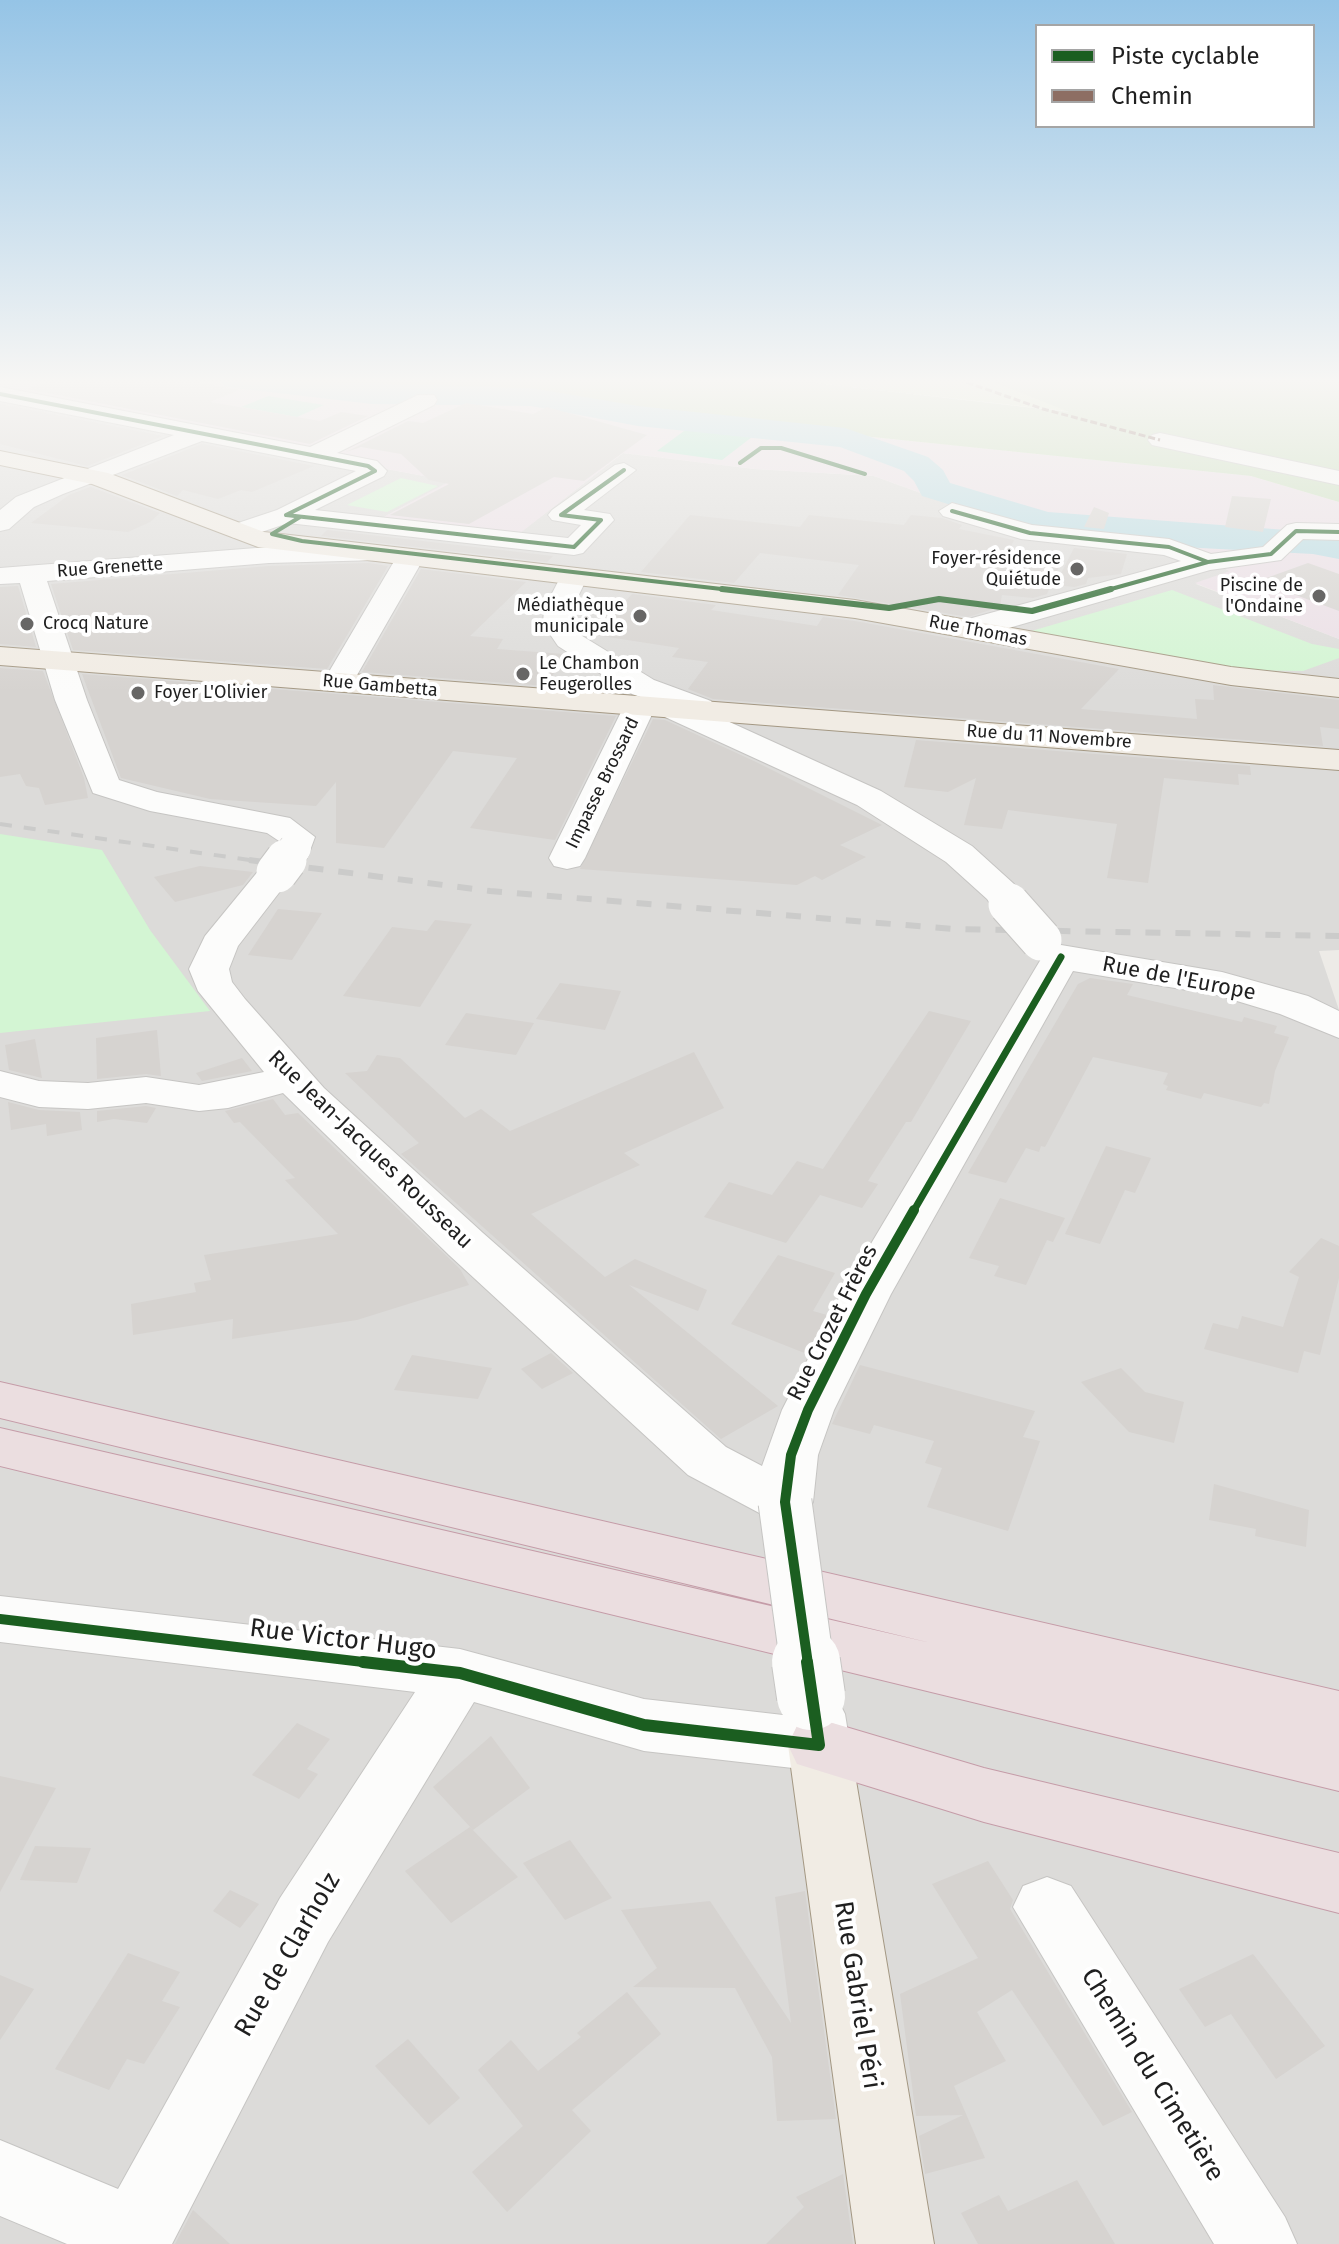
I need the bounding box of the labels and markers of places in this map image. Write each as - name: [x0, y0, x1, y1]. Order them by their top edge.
- place label: Foyer-résidence Quiétude: [931, 548, 1061, 590]
- marker: Foyer-résidence Quiétude: [1068, 560, 1086, 578]
- place label: Piscine de l'Ondaine: [1220, 575, 1303, 618]
- marker: Piscine de l'Ondaine: [1310, 587, 1328, 605]
- place label: Médiathèque municipale: [517, 595, 624, 638]
- marker: Médiathèque municipale: [631, 607, 649, 625]
- place label: Crocq Nature: [43, 613, 149, 635]
- marker: Crocq Nature: [18, 615, 36, 633]
- place label: Le Chambon Feugerolles: [539, 653, 640, 696]
- marker: Le Chambon Feugerolles: [514, 665, 532, 683]
- place label: Foyer L'Olivier: [154, 682, 268, 704]
- marker: Foyer L'Olivier: [129, 684, 147, 702]

